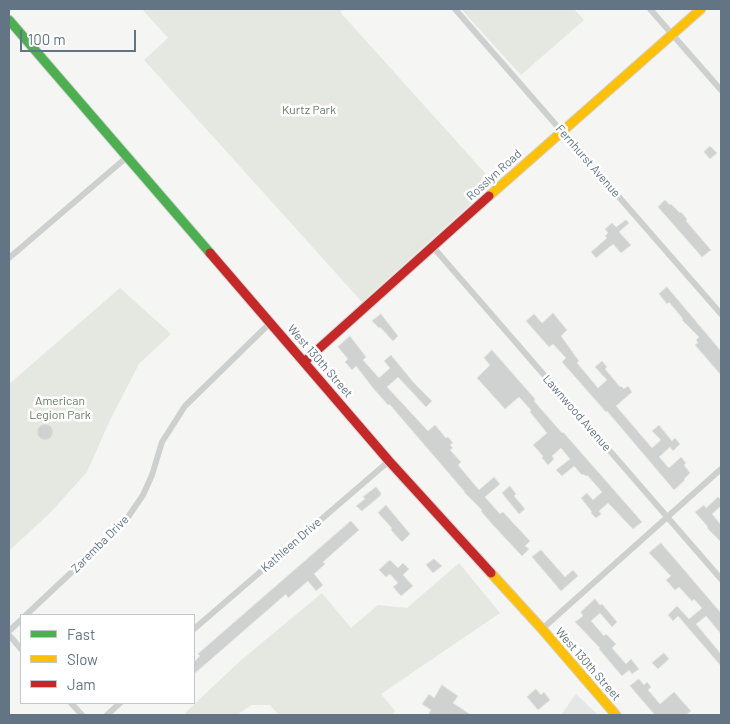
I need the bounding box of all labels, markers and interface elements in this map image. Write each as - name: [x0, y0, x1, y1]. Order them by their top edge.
- scale bar: [22, 20, 139, 52]
- text: 100 m: [28, 30, 66, 48]
- park label: Kurtz Park: [282, 103, 336, 117]
- street label: Fernhurst Avenue: [553, 122, 623, 200]
- street label: Rosslyn Road: [464, 147, 524, 203]
- street label: West 130th Street: [284, 322, 356, 400]
- street label: Lawnwood Avenue: [540, 372, 614, 454]
- park label: American Legion Park: [29, 394, 91, 422]
- street label: Zaremba Drive: [68, 512, 132, 576]
- street label: Kathleen Drive: [258, 515, 324, 575]
- legend: [20, 614, 195, 704]
- text: Fast: [67, 625, 95, 643]
- street label: West 130th Street: [552, 625, 624, 703]
- text: Slow: [67, 650, 98, 668]
- text: Jam: [67, 675, 96, 693]

